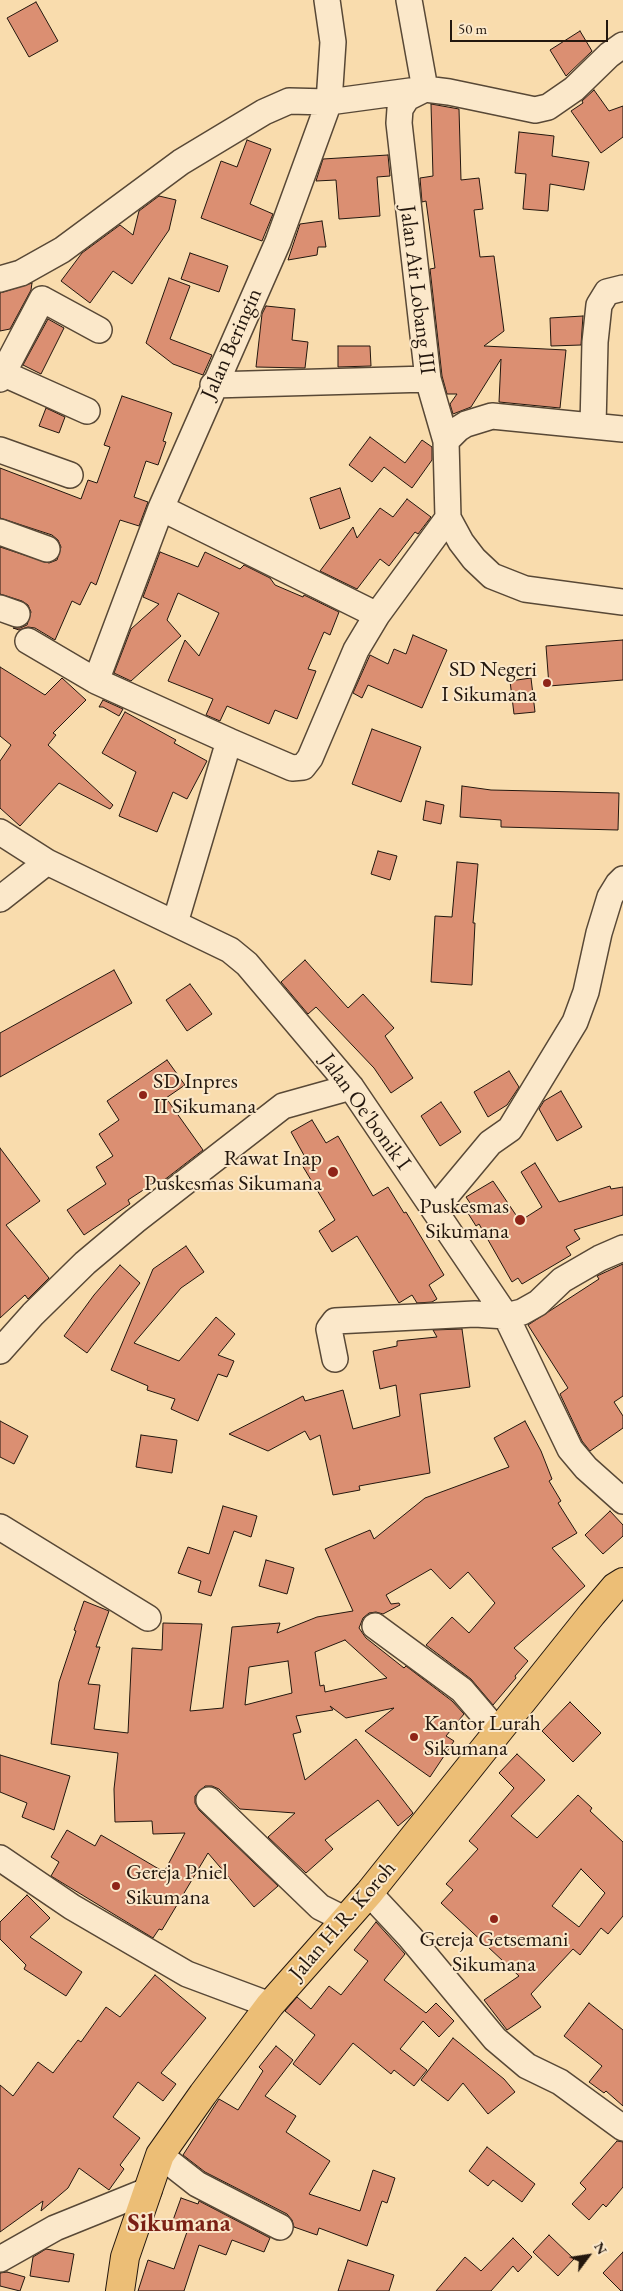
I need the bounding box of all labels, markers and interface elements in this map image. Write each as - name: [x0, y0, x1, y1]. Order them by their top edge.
- scale bar: [453, 10, 610, 42]
- text: 50 m: [458, 19, 487, 38]
- street label: Jalan Air Lobang III: [394, 204, 440, 376]
- street label: Jalan Beringin: [196, 284, 268, 404]
- place label: SD Negeri I Sikumana: [441, 657, 537, 708]
- marker: SD Negeri I Sikumana: [541, 677, 553, 689]
- street label: Jalan Oe'bonik I: [314, 1049, 416, 1175]
- place label: SD Inpres II Sikumana: [153, 1069, 256, 1120]
- marker: SD Inpres II Sikumana: [137, 1089, 149, 1101]
- place label: Rawat Inap Puskesmas Sikumana: [144, 1146, 322, 1198]
- marker: Rawat Inap Puskesmas Sikumana: [326, 1165, 340, 1179]
- place label: Puskesmas Sikumana: [419, 1194, 509, 1246]
- marker: Puskesmas Sikumana: [513, 1213, 527, 1227]
- place label: Kantor Lurah Sikumana: [424, 1711, 541, 1762]
- marker: Kantor Lurah Sikumana: [408, 1731, 420, 1743]
- street label: Jalan H.R. Koroh: [284, 1856, 402, 1986]
- place label: Gereja Pniel Sikumana: [126, 1860, 228, 1912]
- marker: Gereja Pniel Sikumana: [110, 1880, 122, 1892]
- marker: Gereja Getsemani Sikumana: [488, 1913, 500, 1925]
- place label: Gereja Getsemani Sikumana: [420, 1927, 568, 1978]
- district label: Sikumana: [127, 2209, 231, 2239]
- north arrow: [563, 2231, 613, 2281]
- text: N: [590, 2239, 611, 2258]

